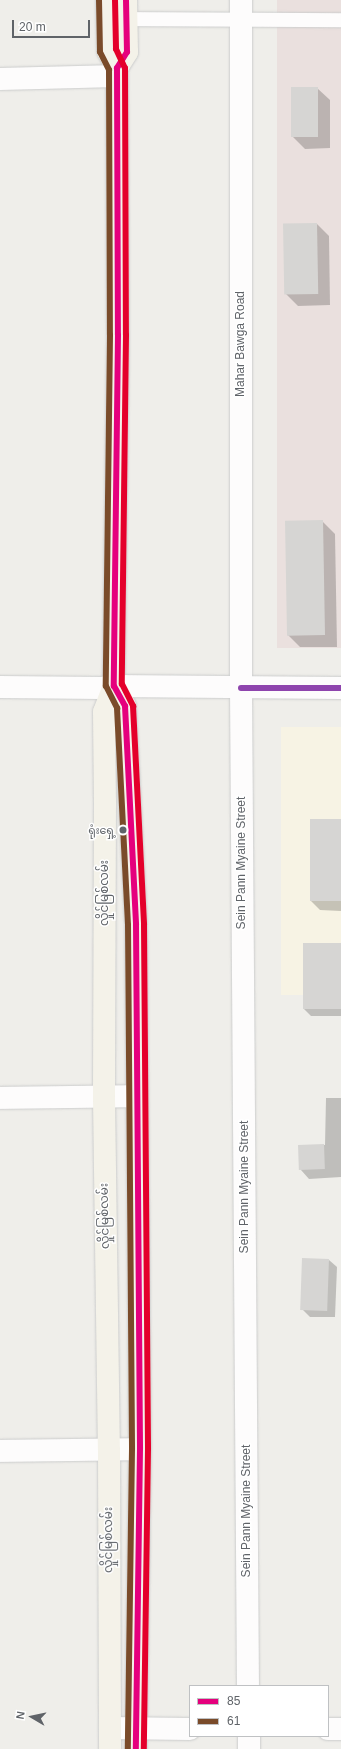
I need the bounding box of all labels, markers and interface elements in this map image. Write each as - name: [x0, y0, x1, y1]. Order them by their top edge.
- scale bar: [14, 12, 92, 38]
- text: 20 m: [19, 20, 46, 34]
- street label: Mahar Bawga Road: [234, 291, 248, 397]
- street label: Sein Pann Myaine Street: [235, 797, 249, 929]
- place label: ရုံးရှေ့: [88, 823, 116, 837]
- marker: ရုံးရှေ့: [118, 825, 128, 835]
- street label: လှိုင်မြစ်လမ်း: [98, 860, 112, 926]
- street label: Sein Pann Myaine Street: [238, 1121, 252, 1253]
- street label: လှိုင်မြစ်လမ်း: [97, 1183, 113, 1249]
- street label: Sein Pann Myaine Street: [240, 1445, 254, 1577]
- street label: လှိုင်မြစ်လမ်း: [102, 1507, 116, 1573]
- legend: [189, 1685, 329, 1737]
- text: 85: [227, 1694, 240, 1708]
- north arrow: [12, 1697, 52, 1737]
- text: N: [14, 1710, 27, 1720]
- text: 61: [227, 1714, 240, 1728]

